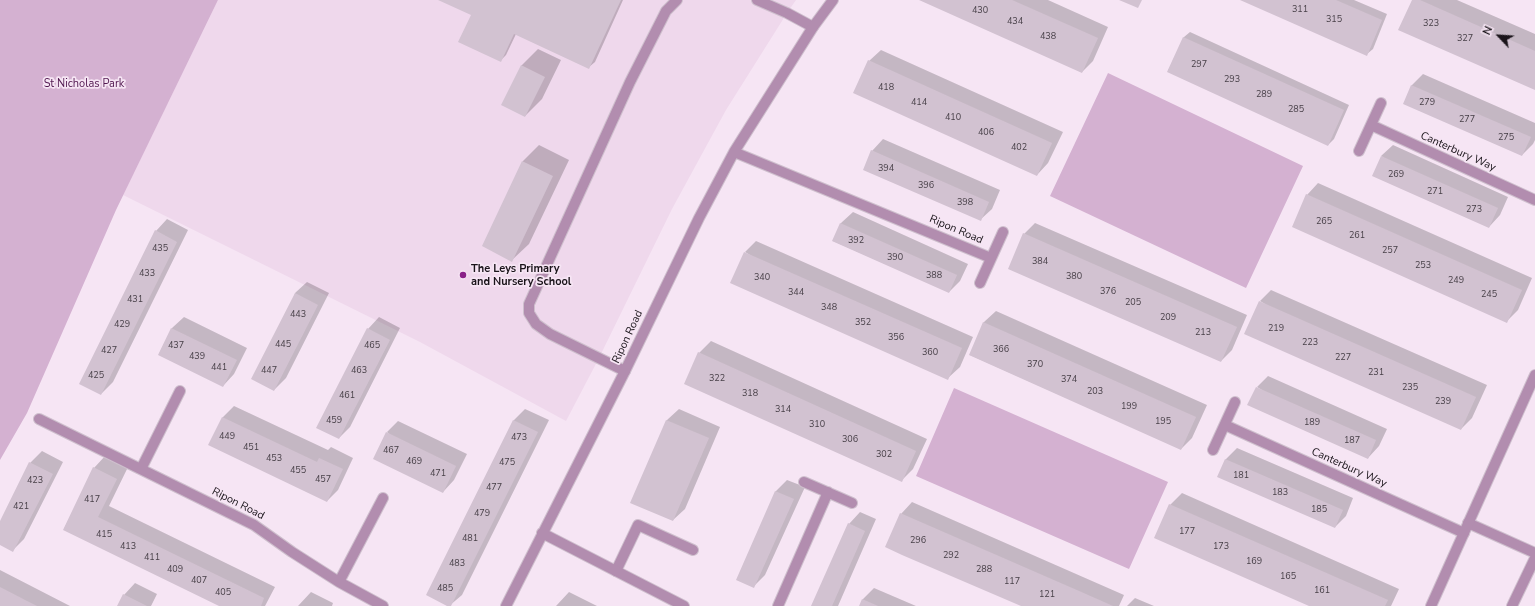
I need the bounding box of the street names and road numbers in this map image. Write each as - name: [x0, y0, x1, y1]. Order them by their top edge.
- street label: Canterbury Way: [1418, 129, 1498, 175]
- street label: Ripon Road: [927, 213, 985, 247]
- street label: Ripon Road: [610, 308, 646, 366]
- street label: Canterbury Way: [1309, 445, 1389, 491]
- street label: Ripon Road: [210, 485, 266, 523]

